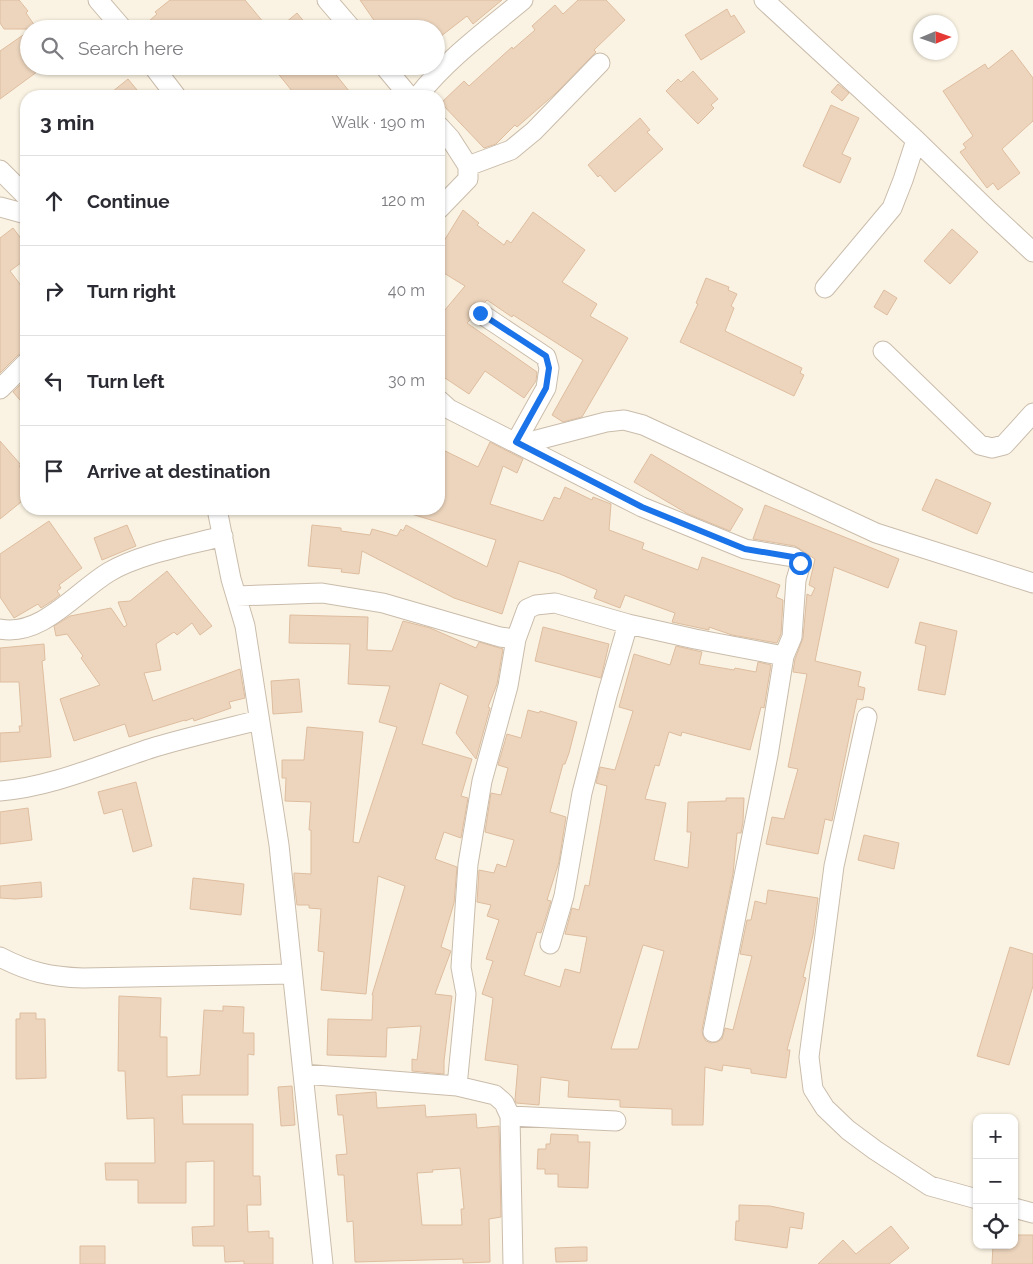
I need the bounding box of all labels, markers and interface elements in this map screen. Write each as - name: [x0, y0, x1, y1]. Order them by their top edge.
- north arrow: [913, 15, 958, 60]
- search box: [20, 20, 445, 75]
- icon: search: [38, 34, 66, 62]
- text: Search here: [78, 37, 184, 59]
- text: 3 min: [40, 110, 94, 135]
- text: Walk · 190 m: [332, 113, 425, 132]
- icon: ahead: [40, 187, 68, 215]
- text: Continue: [87, 190, 170, 212]
- text: 120 m: [381, 191, 425, 210]
- icon: right: [40, 277, 68, 305]
- text: Turn right: [87, 280, 176, 302]
- text: 40 m: [388, 281, 425, 300]
- route end: [469, 302, 492, 325]
- icon: left: [40, 367, 68, 395]
- text: Turn left: [87, 370, 164, 392]
- text: 30 m: [388, 371, 425, 390]
- icon: arrive: [40, 457, 68, 485]
- text: Arrive at destination: [87, 460, 271, 482]
- route start: [789, 552, 812, 575]
- map controls: [973, 1114, 1018, 1249]
- button: +: [973, 1114, 1018, 1159]
- button: −: [973, 1159, 1018, 1204]
- button: locate: [973, 1204, 1018, 1249]

